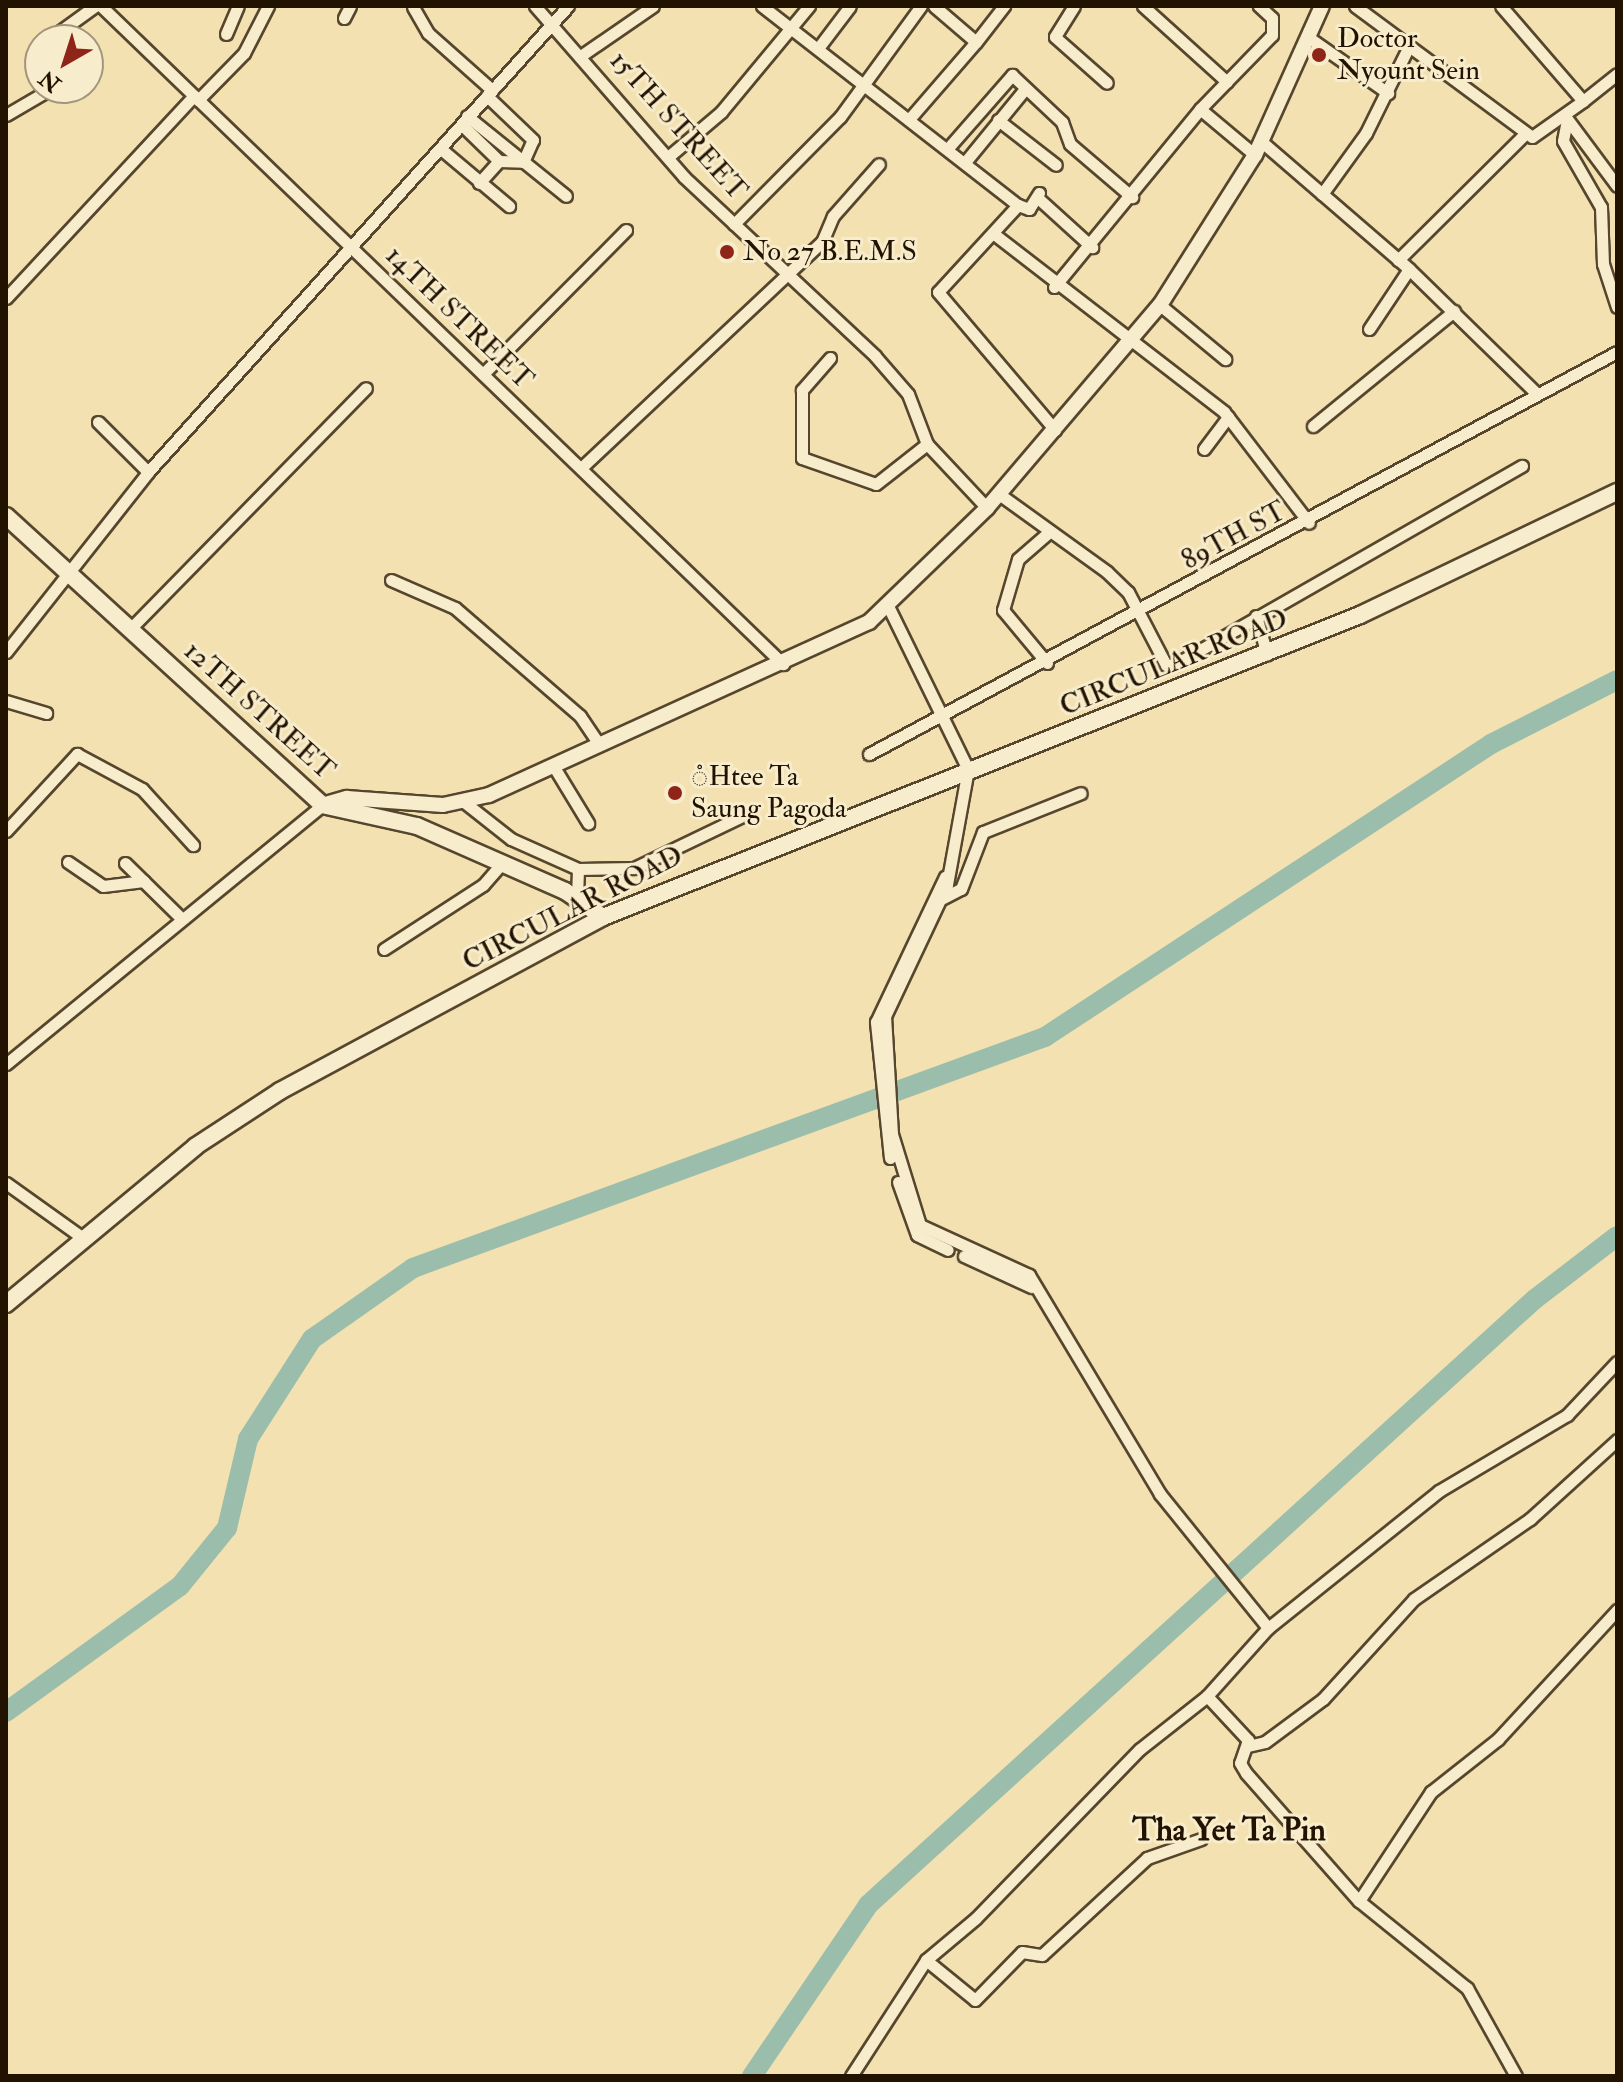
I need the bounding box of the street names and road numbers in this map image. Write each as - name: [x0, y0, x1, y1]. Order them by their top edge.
- street label: 15TH STREET: [602, 44, 754, 208]
- street label: 14TH STREET: [378, 239, 540, 397]
- street label: 89TH ST: [1176, 495, 1292, 577]
- street label: CIRCULAR ROAD: [1055, 602, 1293, 724]
- street label: 12TH STREET: [177, 634, 341, 788]
- street label: CIRCULAR ROAD: [457, 839, 689, 979]

